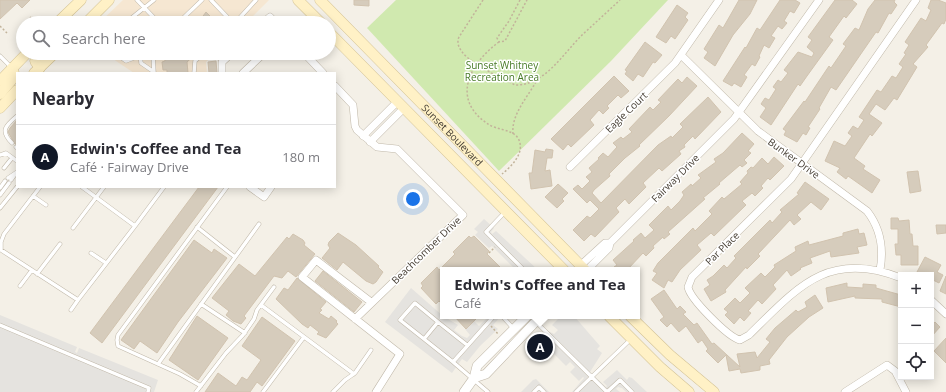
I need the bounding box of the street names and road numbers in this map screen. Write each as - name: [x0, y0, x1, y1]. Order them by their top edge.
- street label: Eagle Court: [602, 88, 650, 136]
- street label: Sunset Boulevard: [419, 101, 486, 169]
- street label: Bunker Drive: [765, 134, 823, 182]
- street label: Fairway Drive: [648, 151, 702, 205]
- street label: Beachcomber Drive: [388, 213, 464, 287]
- street label: Par Place: [702, 228, 743, 268]

